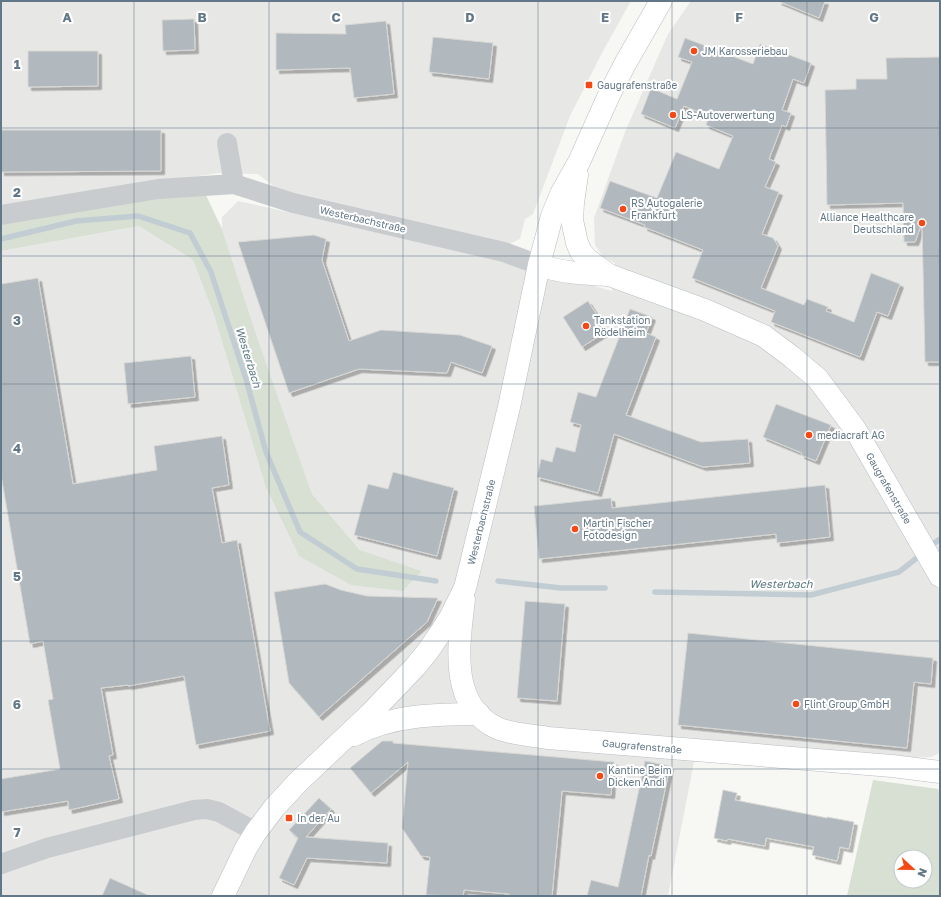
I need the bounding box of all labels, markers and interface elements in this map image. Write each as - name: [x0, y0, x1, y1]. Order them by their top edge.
- text: A: [62, 9, 72, 25]
- text: B: [197, 9, 207, 25]
- text: C: [331, 9, 341, 25]
- text: D: [465, 9, 475, 25]
- text: E: [601, 9, 609, 25]
- text: F: [735, 9, 743, 25]
- text: G: [869, 9, 879, 25]
- place label: JM Karosseriebau: [702, 45, 788, 57]
- marker: JM Karosseriebau: [689, 46, 699, 56]
- text: 1: [14, 56, 21, 72]
- place label: Gaugrafenstraße: [597, 79, 677, 91]
- marker: Gaugrafenstraße: [584, 80, 594, 90]
- place label: LS-Autoverwertung: [681, 109, 775, 121]
- marker: LS-Autoverwertung: [668, 110, 678, 120]
- text: 2: [13, 184, 21, 200]
- place label: RS Autogalerie Frankfurt: [631, 197, 703, 221]
- street label: Westerbachstraße: [319, 203, 407, 235]
- marker: RS Autogalerie Frankfurt: [618, 204, 628, 214]
- place label: Alliance Healthcare Deutschland: [820, 211, 914, 235]
- marker: Alliance Healthcare Deutschland: [917, 218, 927, 228]
- text: 3: [13, 312, 21, 328]
- place label: Tankstation Rödelheim: [594, 314, 650, 338]
- marker: Tankstation Rödelheim: [581, 321, 591, 331]
- water label: Westerbach: [234, 325, 265, 390]
- place label: mediacraft AG: [817, 429, 885, 441]
- marker: mediacraft AG: [804, 430, 814, 440]
- text: 4: [13, 440, 21, 456]
- street label: Gaugrafenstraße: [864, 450, 914, 526]
- street label: Westerbachstraße: [465, 478, 497, 566]
- place label: Martin Fischer Fotodesign: [583, 517, 652, 541]
- marker: Martin Fischer Fotodesign: [570, 524, 580, 534]
- text: 5: [13, 568, 21, 584]
- water label: Westerbach: [749, 577, 814, 590]
- text: 6: [13, 696, 21, 712]
- place label: Flint Group GmbH: [804, 698, 890, 710]
- marker: Flint Group GmbH: [791, 699, 801, 709]
- street label: Gaugrafenstraße: [602, 737, 683, 755]
- place label: Kantine Beim Dicken Andi: [608, 764, 672, 788]
- marker: Kantine Beim Dicken Andi: [595, 771, 605, 781]
- place label: In der Au: [297, 812, 340, 824]
- marker: In der Au: [284, 813, 294, 823]
- text: 7: [13, 824, 21, 840]
- north arrow: [893, 849, 933, 889]
- text: N: [915, 867, 930, 879]

